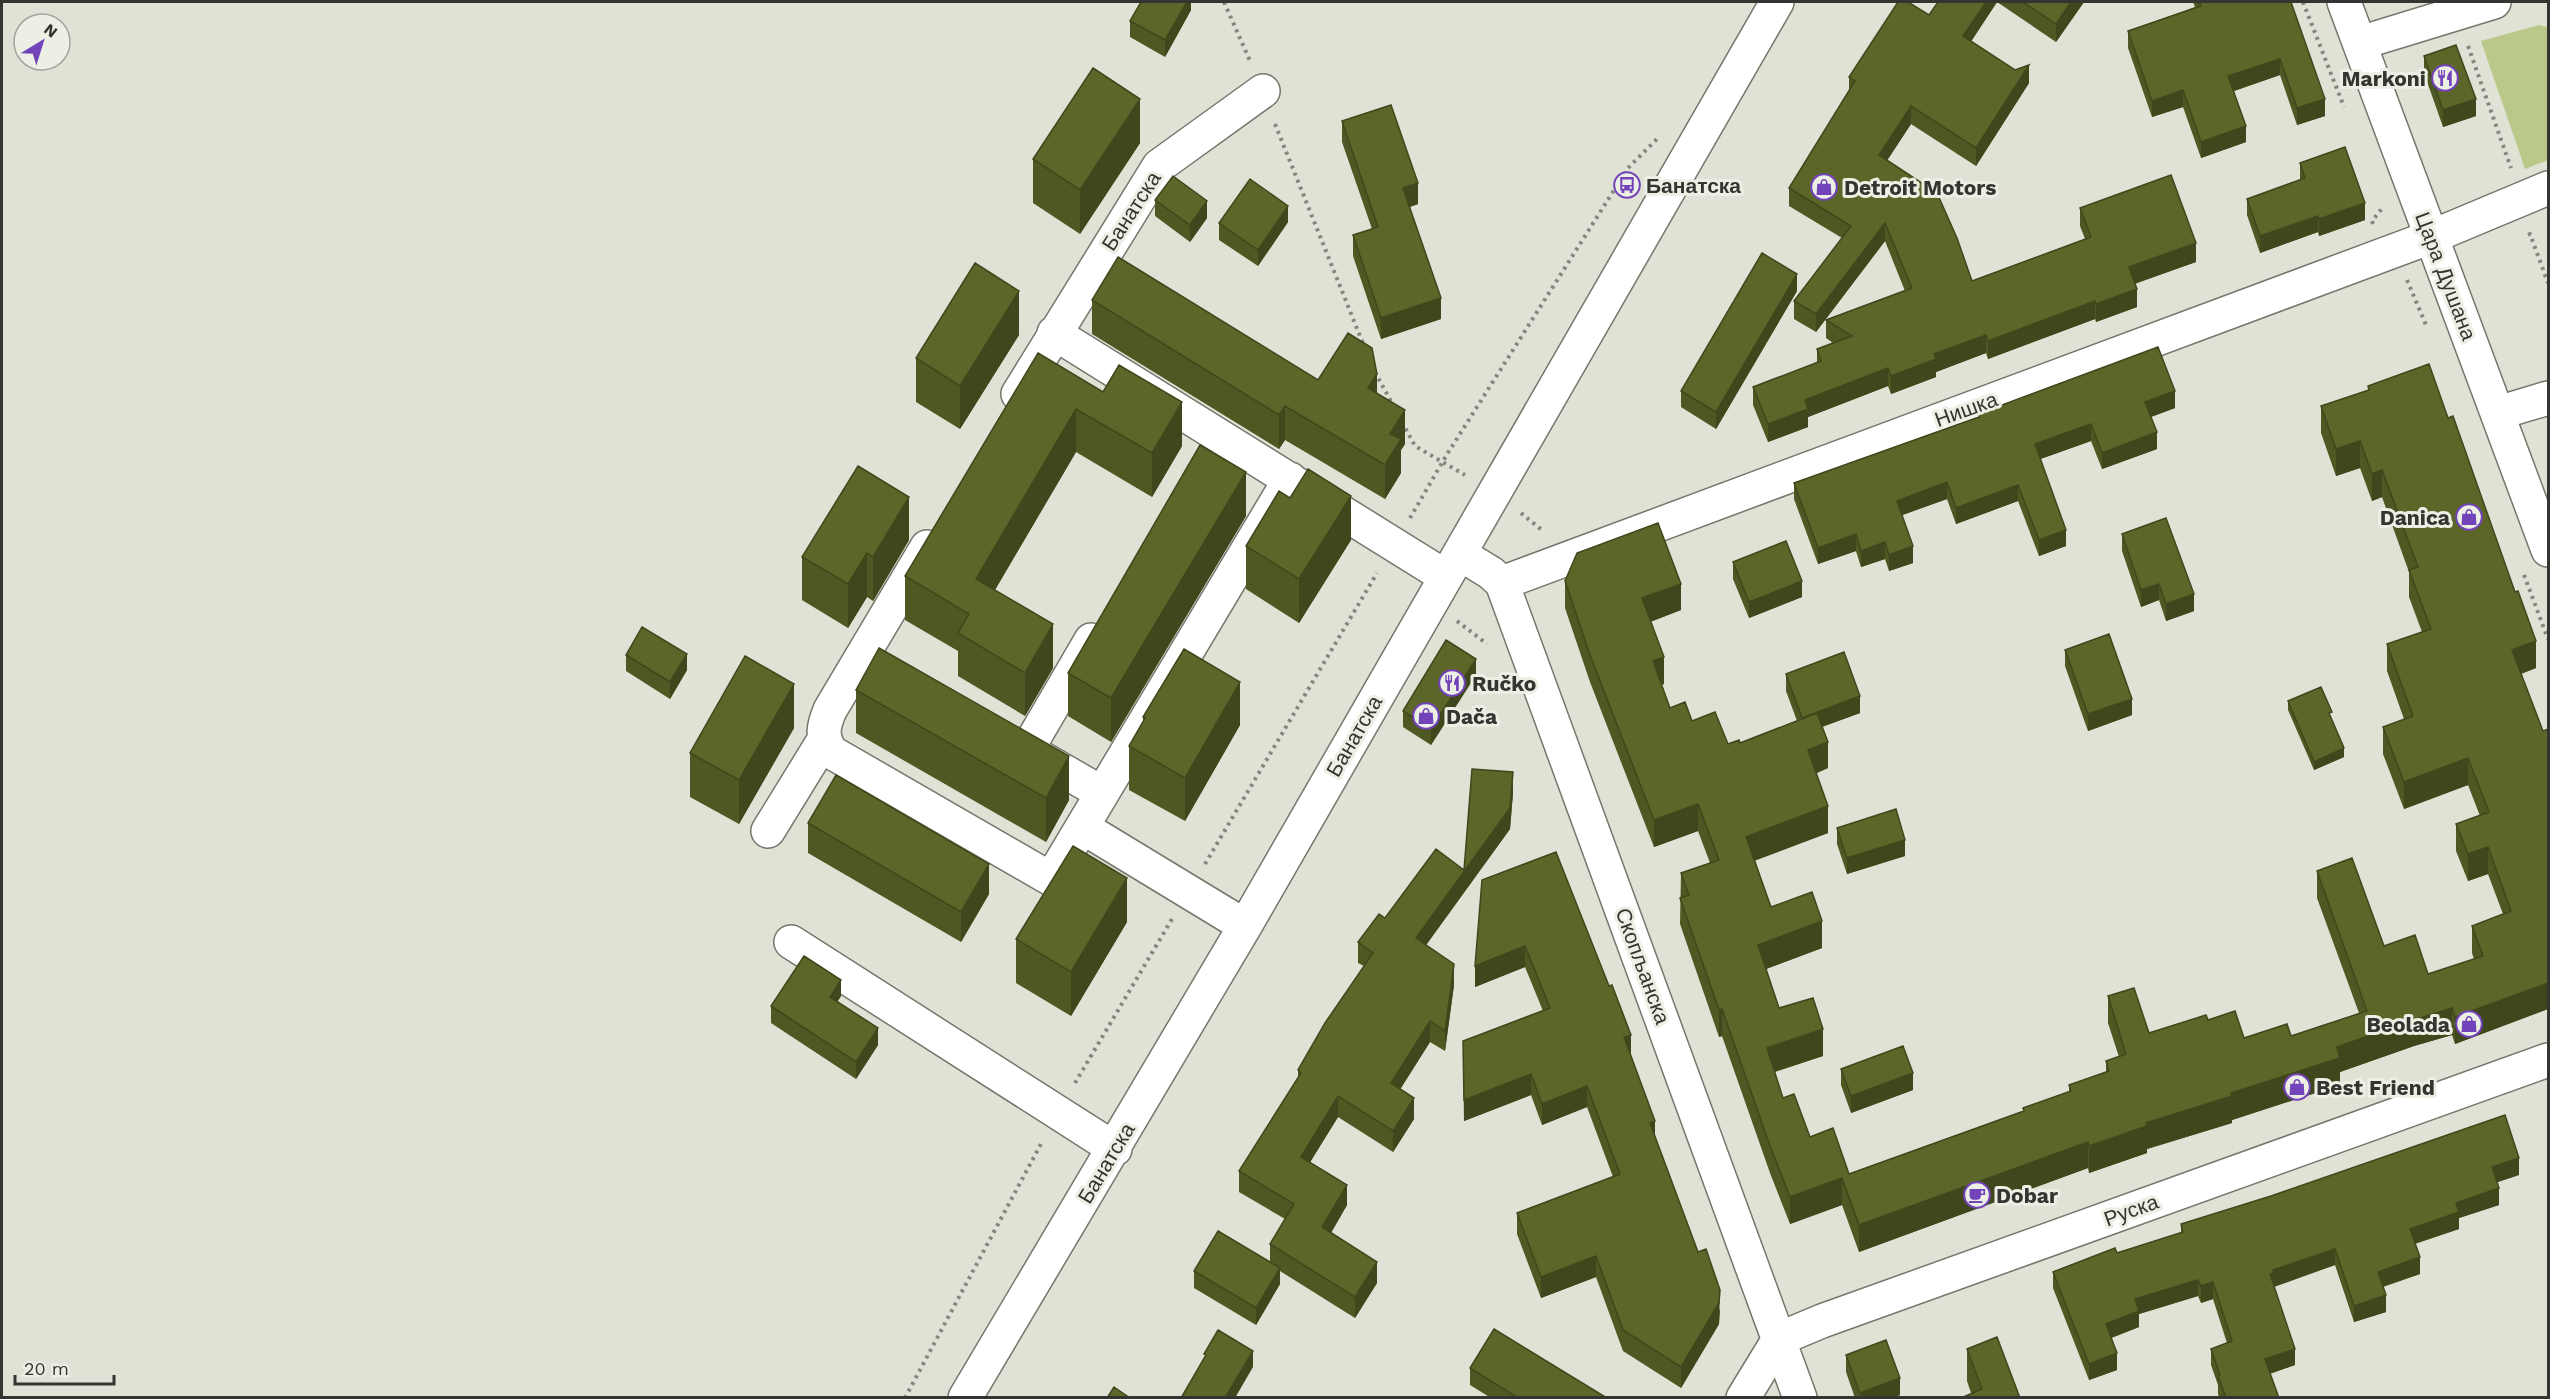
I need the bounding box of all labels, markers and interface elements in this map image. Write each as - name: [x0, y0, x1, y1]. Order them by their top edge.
- north arrow: [12, 12, 72, 72]
- text: N: [40, 19, 61, 42]
- restaurant icon: Markoni: [2430, 63, 2460, 93]
- place label: Markoni: [2342, 66, 2426, 91]
- street label: Банатска: [1096, 166, 1166, 255]
- bus stop icon: Банатска: [1612, 170, 1642, 200]
- shop icon: Detroit Motors: [1809, 172, 1839, 202]
- place label: Банатска: [1646, 173, 1741, 198]
- place label: Detroit Motors: [1844, 175, 1996, 200]
- street label: Цара Душана: [2410, 208, 2482, 344]
- street label: Нишка: [1931, 386, 2001, 432]
- shop icon: Danica: [2454, 502, 2484, 532]
- place label: Danica: [2380, 505, 2451, 530]
- restaurant icon: Ručko: [1437, 668, 1467, 698]
- place label: Ručko: [1472, 671, 1536, 696]
- street label: Банатска: [1321, 691, 1387, 781]
- shop icon: Dača: [1411, 701, 1441, 731]
- place label: Dača: [1446, 704, 1498, 729]
- street label: Скопљанска: [1610, 905, 1676, 1028]
- shop icon: Beolada: [2454, 1009, 2484, 1039]
- place label: Beolada: [2366, 1012, 2451, 1037]
- shop icon: Best Friend: [2282, 1072, 2312, 1102]
- place label: Best Friend: [2316, 1075, 2435, 1100]
- street label: Банатска: [1072, 1118, 1140, 1208]
- cafe icon: Dobar: [1962, 1180, 1992, 1210]
- place label: Dobar: [1996, 1183, 2058, 1208]
- street label: Руска: [2100, 1189, 2162, 1231]
- scale bar: [15, 1348, 114, 1386]
- text: 20 m: [24, 1358, 69, 1379]

